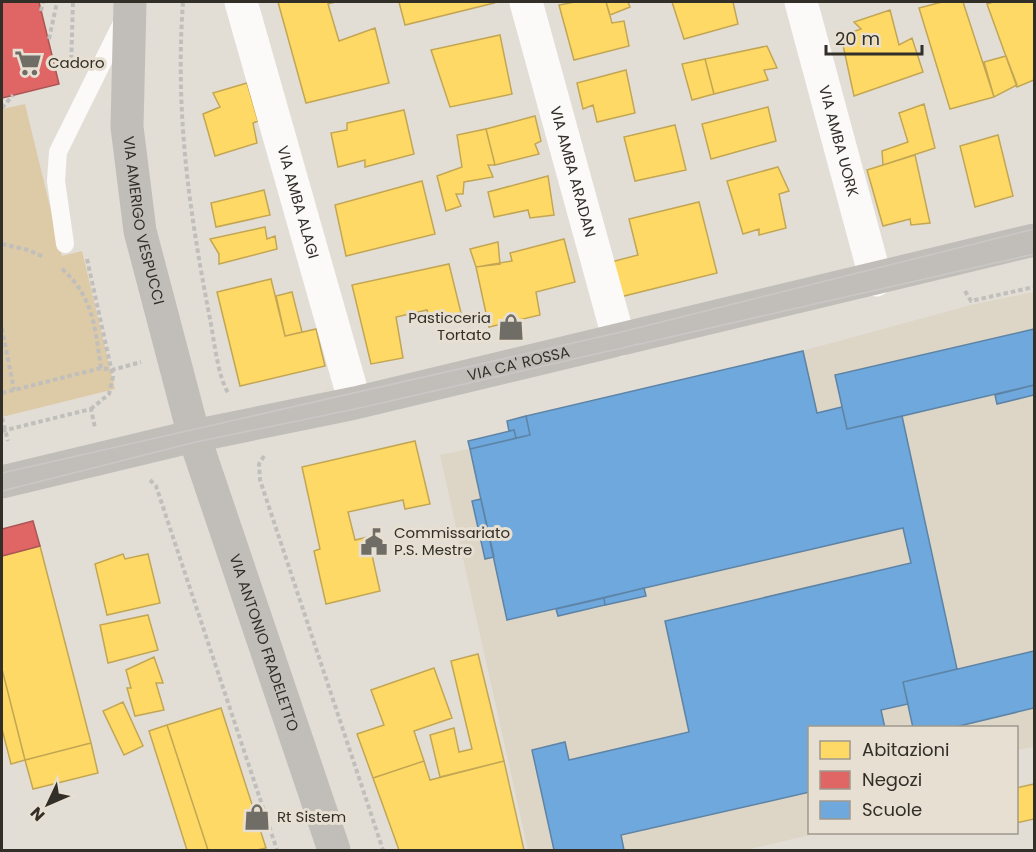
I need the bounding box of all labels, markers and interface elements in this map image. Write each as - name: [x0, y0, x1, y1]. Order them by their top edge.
- scale bar: [826, 18, 922, 56]
- text: 20 m: [835, 26, 880, 51]
- supermarket icon: Cadoro: [13, 48, 43, 78]
- place label: Cadoro: [48, 52, 105, 73]
- street label: VIA AMBA UORK: [814, 83, 864, 199]
- street label: VIA AMBA ARADAN: [545, 104, 601, 239]
- street label: VIA AMERIGO VESPUCCI: [118, 135, 170, 307]
- street label: VIA AMBA ALAGI: [272, 143, 324, 261]
- place label: Pasticceria Tortato: [408, 307, 491, 345]
- shop icon: Pasticceria Tortato: [496, 312, 526, 342]
- street label: VIA CA' ROSSA: [465, 341, 572, 386]
- place label: Commissariato P.S. Mestre: [394, 522, 510, 560]
- public building icon: Commissariato P.S. Mestre: [359, 527, 389, 557]
- street label: VIA ANTONIO FRADELETTO: [225, 551, 304, 734]
- legend: [808, 726, 1018, 834]
- text: Abitazioni: [862, 737, 950, 762]
- text: Negozi: [862, 767, 922, 792]
- north arrow: [18, 774, 78, 834]
- text: Scuole: [862, 797, 922, 822]
- text: N: [25, 802, 50, 826]
- shop icon: Rt Sistem: [242, 802, 272, 832]
- place label: Rt Sistem: [277, 806, 346, 827]

